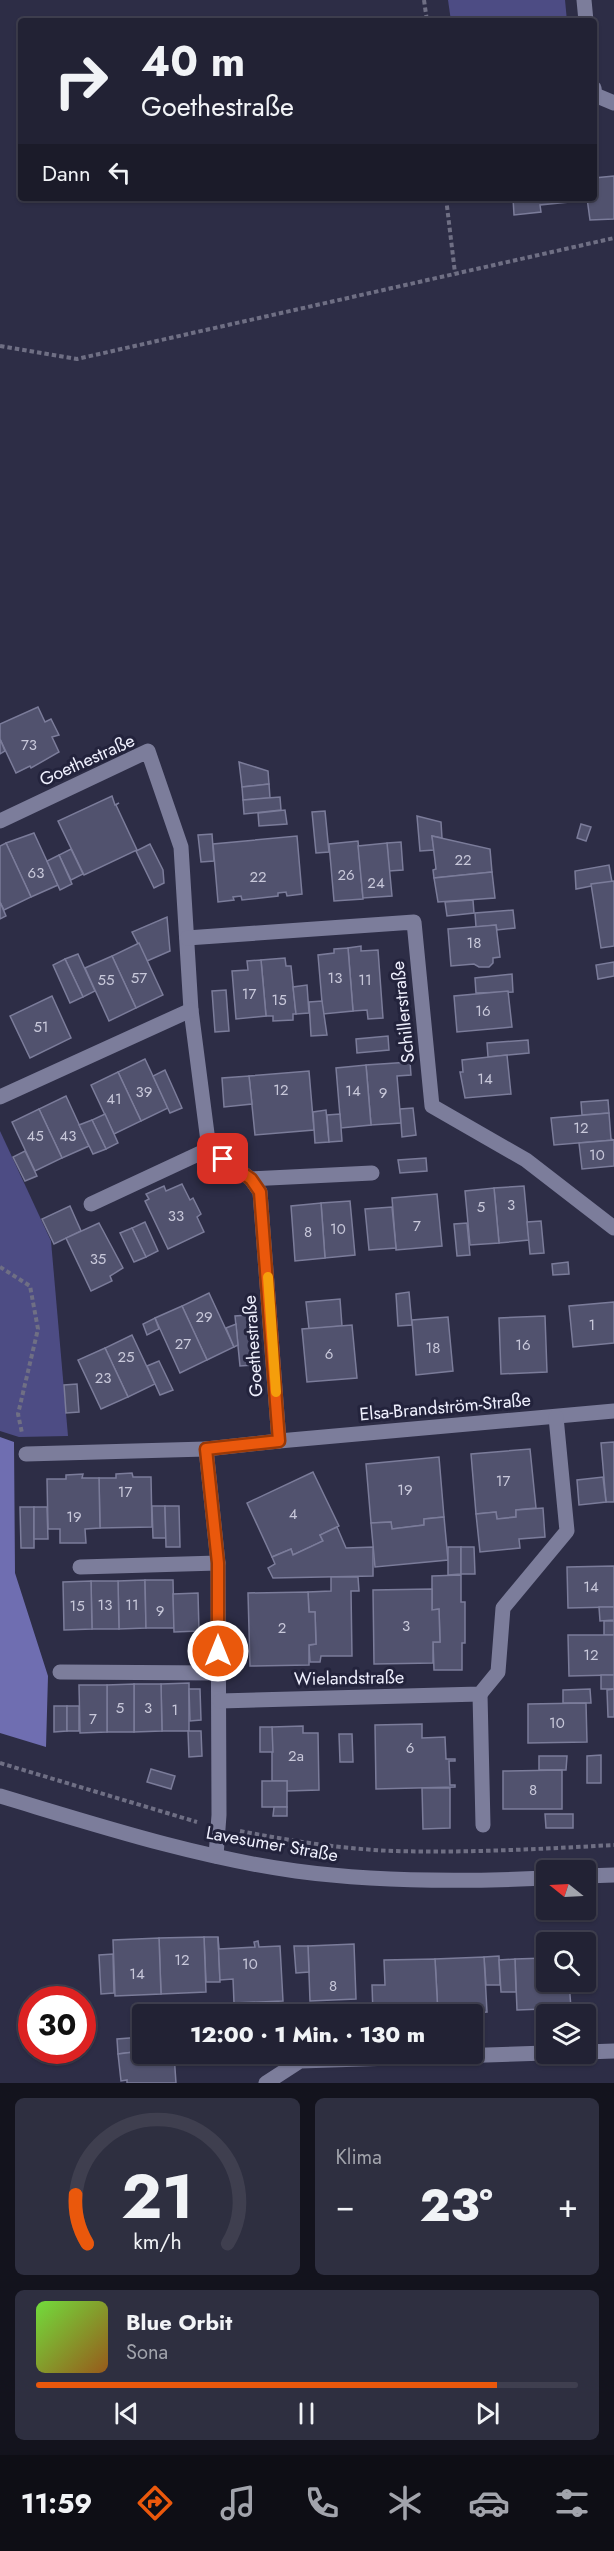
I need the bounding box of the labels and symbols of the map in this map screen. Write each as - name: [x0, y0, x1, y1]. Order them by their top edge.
- street label: Goethestraße: [35, 727, 139, 793]
- house number: 73: [21, 734, 37, 756]
- house number: 22: [454, 849, 472, 871]
- house number: 63: [28, 862, 44, 884]
- house number: 26: [337, 864, 355, 886]
- house number: 22: [249, 866, 267, 888]
- house number: 24: [367, 872, 385, 894]
- house number: 18: [467, 932, 481, 954]
- street label: Schillerstraße: [385, 960, 421, 1064]
- house number: 57: [131, 967, 147, 989]
- house number: 13: [328, 967, 342, 989]
- house number: 55: [98, 969, 114, 991]
- house number: 11: [358, 969, 372, 991]
- house number: 17: [242, 983, 256, 1005]
- house number: 15: [271, 989, 287, 1011]
- house number: 16: [475, 1000, 491, 1022]
- house number: 51: [33, 1016, 49, 1038]
- house number: 14: [477, 1068, 493, 1090]
- house number: 12: [273, 1079, 289, 1101]
- house number: 14: [345, 1080, 361, 1102]
- house number: 39: [136, 1081, 152, 1103]
- house number: 9: [379, 1082, 387, 1104]
- house number: 41: [106, 1088, 122, 1110]
- house number: 12: [573, 1117, 589, 1139]
- house number: 45: [26, 1125, 44, 1147]
- house number: 43: [60, 1125, 76, 1147]
- pin: [197, 1133, 248, 1184]
- house number: 10: [589, 1144, 605, 1166]
- house number: 3: [507, 1194, 515, 1216]
- house number: 5: [477, 1196, 485, 1218]
- house number: 33: [168, 1205, 184, 1227]
- house number: 7: [413, 1215, 421, 1237]
- house number: 10: [330, 1218, 346, 1240]
- house number: 8: [304, 1221, 312, 1243]
- house number: 35: [90, 1248, 106, 1270]
- street label: Goethestraße: [236, 1294, 270, 1398]
- house number: 29: [195, 1306, 213, 1328]
- house number: 1: [589, 1314, 595, 1336]
- house number: 27: [175, 1333, 191, 1355]
- house number: 16: [515, 1334, 531, 1356]
- house number: 18: [426, 1337, 440, 1359]
- house number: 6: [325, 1343, 333, 1365]
- house number: 25: [118, 1346, 135, 1368]
- house number: 23: [95, 1367, 111, 1389]
- street label: Elsa-Brandström-Straße: [358, 1387, 532, 1427]
- house number: 17: [496, 1470, 510, 1492]
- house number: 19: [397, 1479, 413, 1501]
- house number: 17: [118, 1481, 132, 1503]
- house number: 4: [289, 1503, 298, 1525]
- house number: 19: [66, 1506, 82, 1528]
- house number: 14: [583, 1576, 599, 1598]
- house number: 13: [98, 1594, 112, 1616]
- house number: 11: [125, 1594, 139, 1616]
- house number: 15: [69, 1595, 85, 1617]
- house number: 9: [156, 1600, 164, 1622]
- house number: 3: [402, 1615, 410, 1637]
- house number: 2: [278, 1617, 286, 1639]
- position arrow: [186, 1619, 250, 1683]
- house number: 12: [583, 1644, 599, 1666]
- street label: Wielandstraße: [294, 1664, 404, 1692]
- house number: 5: [116, 1697, 124, 1719]
- house number: 3: [144, 1697, 152, 1719]
- house number: 1: [172, 1699, 178, 1721]
- house number: 7: [89, 1708, 97, 1730]
- house number: 10: [549, 1712, 565, 1734]
- house number: 6: [406, 1737, 414, 1759]
- house number: 2a: [288, 1745, 304, 1767]
- house number: 8: [529, 1779, 537, 1801]
- street label: Lavesumer Straße: [204, 1820, 340, 1868]
- north arrow: [536, 1860, 596, 1920]
- house number: 12: [174, 1949, 190, 1971]
- house number: 10: [242, 1953, 258, 1975]
- house number: 14: [129, 1963, 145, 1985]
- house number: 8: [329, 1975, 337, 1997]
- speed limit sign: 30: [18, 1986, 96, 2064]

